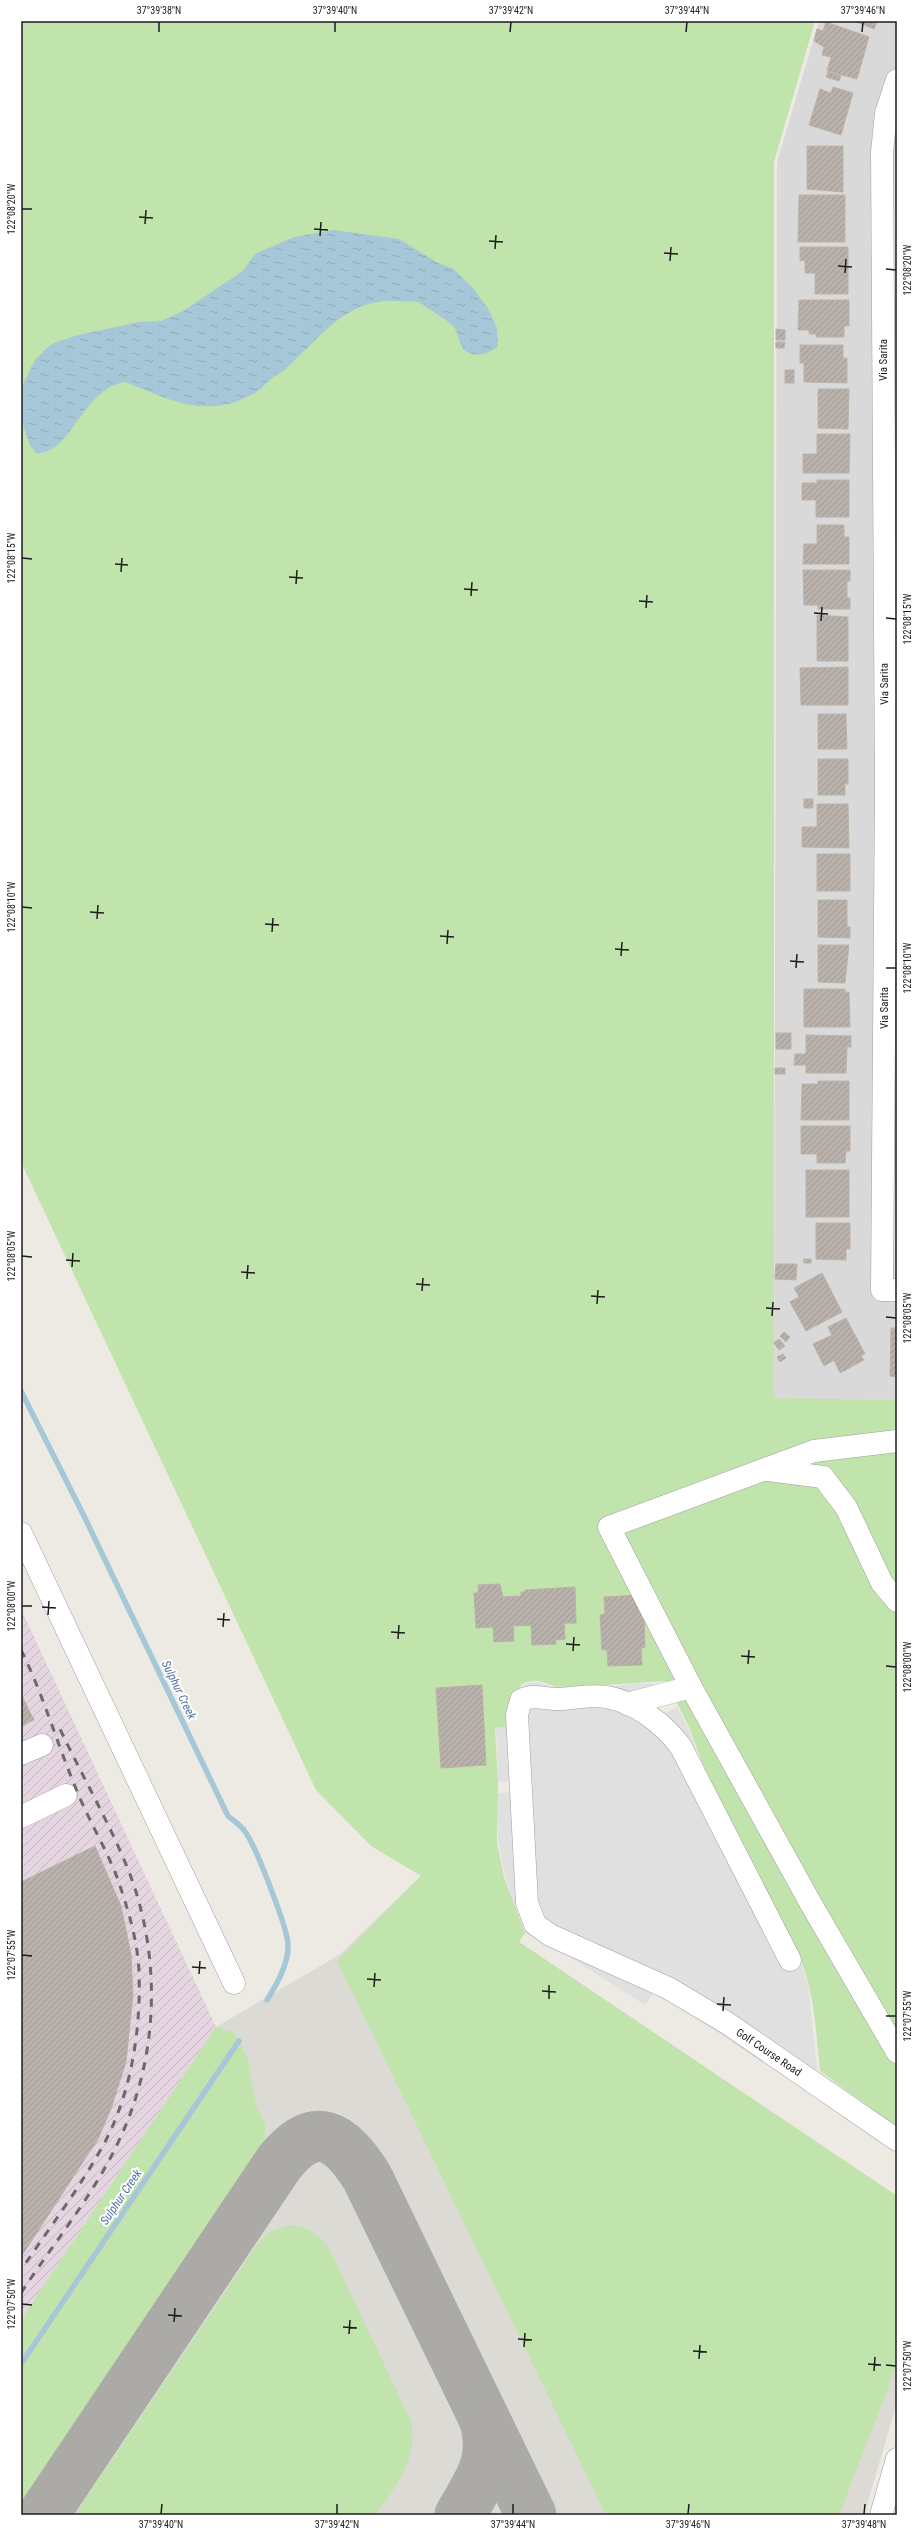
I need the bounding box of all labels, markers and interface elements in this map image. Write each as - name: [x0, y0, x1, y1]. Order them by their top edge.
- text: 37°39'38"N: [137, 5, 181, 16]
- text: 37°39'40"N: [313, 5, 357, 16]
- text: 37°39'42"N: [489, 5, 533, 16]
- text: 37°39'44"N: [665, 5, 709, 16]
- text: 37°39'46"N: [841, 5, 885, 16]
- text: 122°08'20"W: [6, 183, 17, 234]
- text: 122°08'20"W: [902, 244, 913, 295]
- street label: Via Sarita: [877, 339, 890, 381]
- text: 122°08'15"W: [6, 532, 17, 583]
- text: 122°08'15"W: [902, 593, 913, 644]
- street label: Via Sarita: [878, 663, 891, 705]
- text: 122°08'10"W: [6, 881, 17, 932]
- text: 122°08'10"W: [902, 942, 913, 993]
- street label: Via Sarita: [878, 987, 891, 1029]
- text: 122°08'05"W: [6, 1230, 17, 1281]
- text: 122°08'05"W: [902, 1292, 913, 1343]
- text: 122°08'00"W: [6, 1580, 17, 1631]
- text: 122°08'00"W: [902, 1641, 913, 1692]
- water label: Sulphur Creek: [159, 1658, 200, 1722]
- text: 122°07'55"W: [6, 1929, 17, 1980]
- text: 122°07'55"W: [902, 1990, 913, 2041]
- street label: Golf Course Road: [734, 2026, 804, 2079]
- water label: Sulphur Creek: [97, 2166, 145, 2227]
- text: 122°07'50"W: [6, 2278, 17, 2329]
- text: 122°07'50"W: [902, 2340, 913, 2391]
- text: 37°39'40"N: [139, 2519, 183, 2530]
- text: 37°39'42"N: [315, 2519, 359, 2530]
- text: 37°39'44"N: [491, 2519, 535, 2530]
- text: 37°39'46"N: [666, 2519, 710, 2530]
- text: 37°39'48"N: [842, 2519, 886, 2530]

